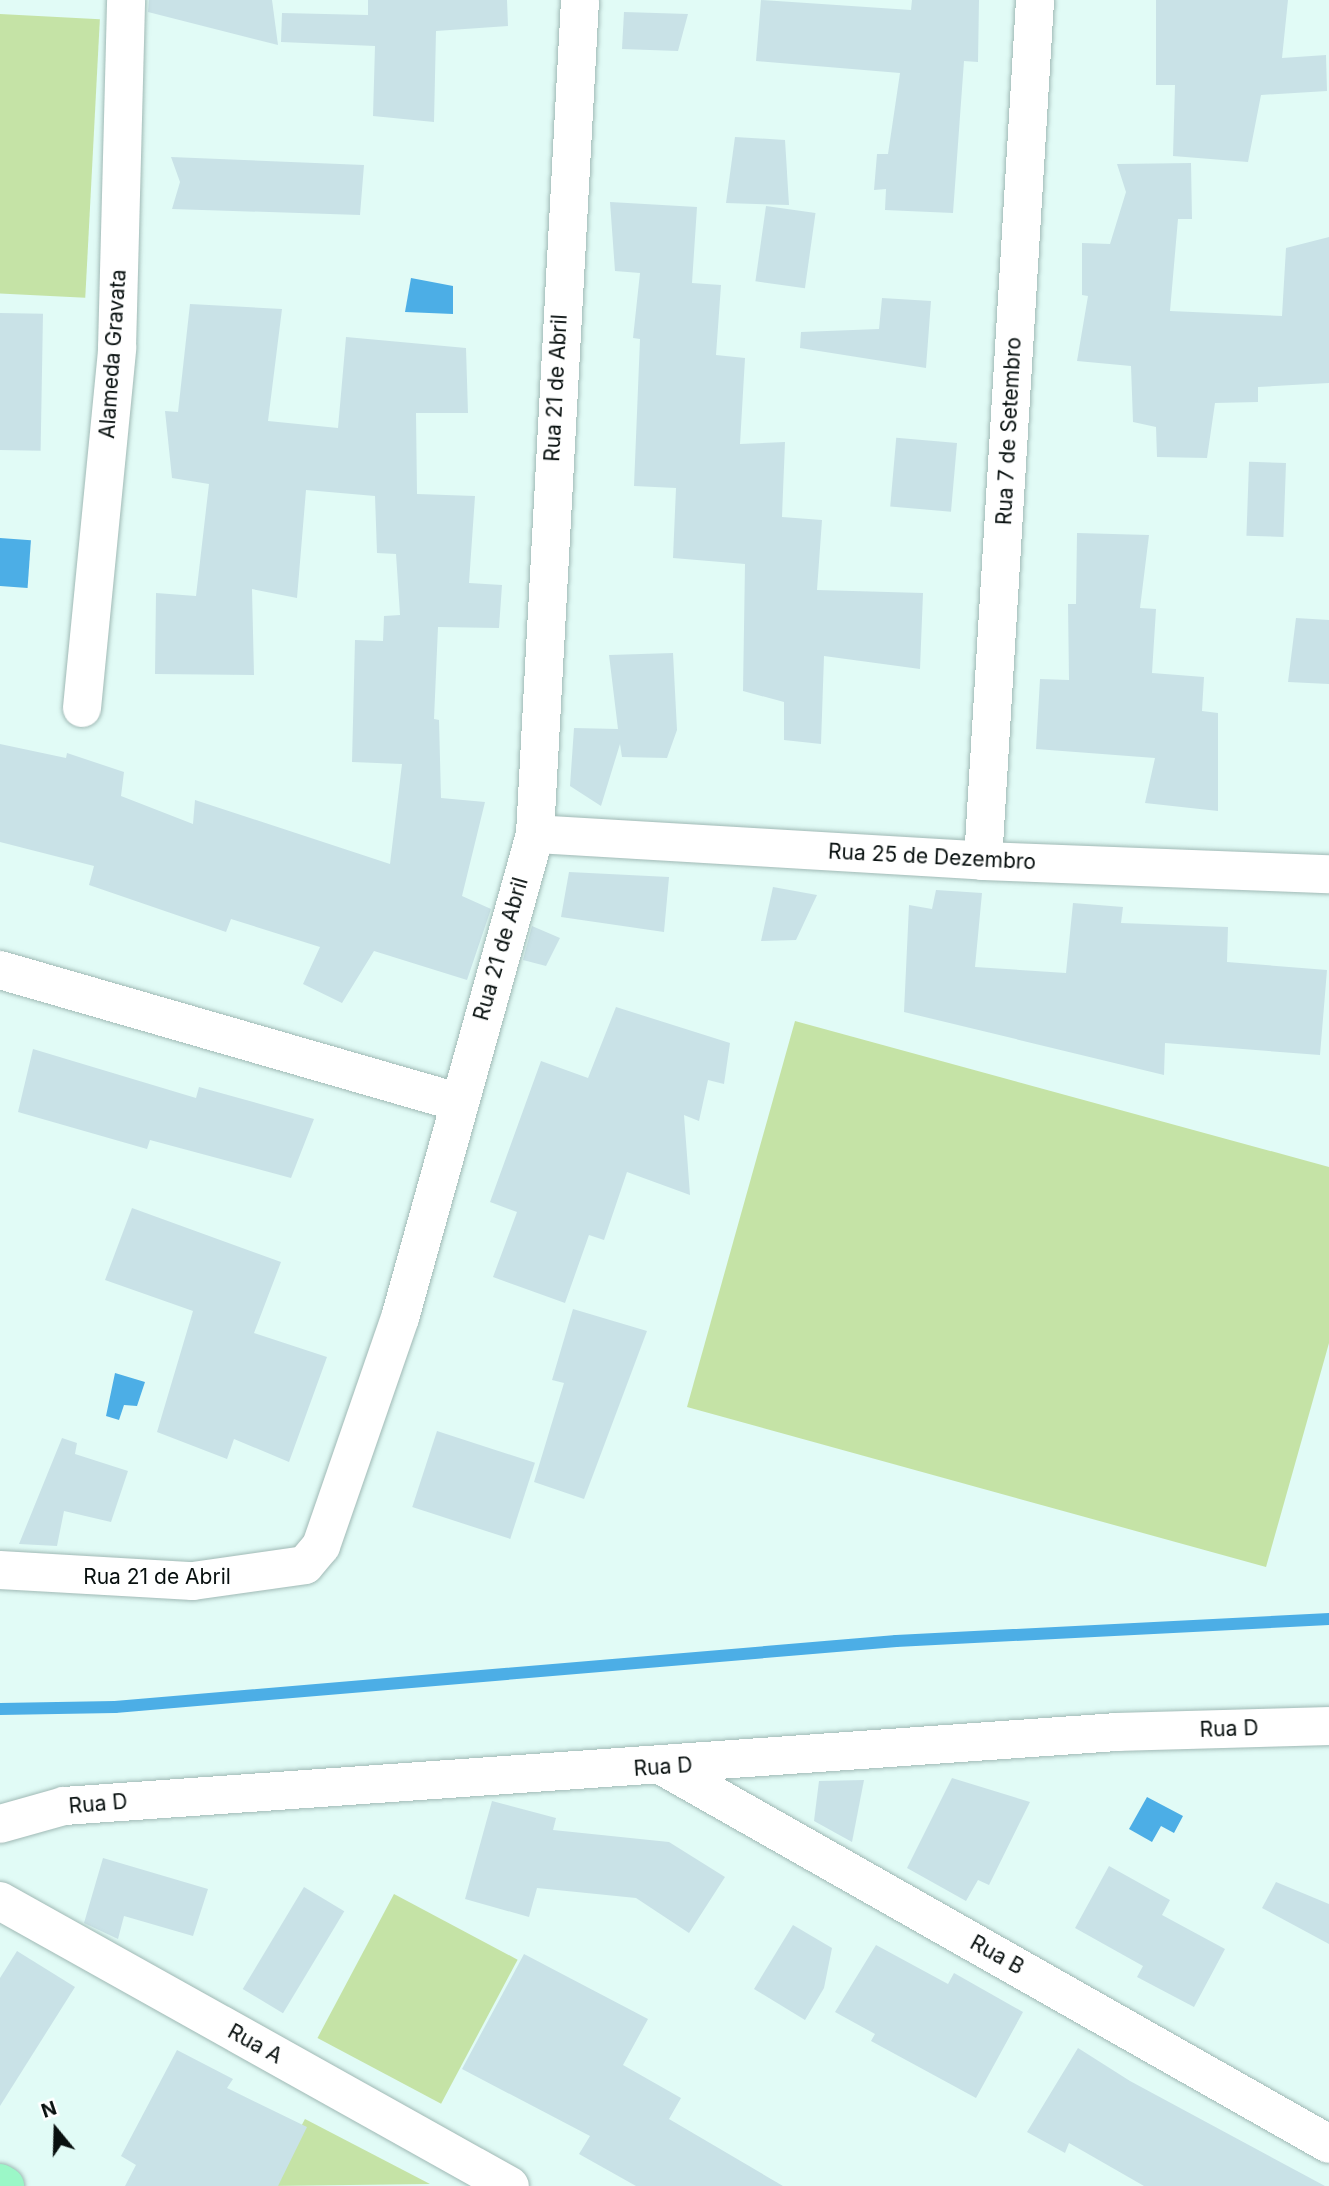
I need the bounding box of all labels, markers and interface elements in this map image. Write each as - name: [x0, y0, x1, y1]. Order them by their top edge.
- street label: Alameda Gravata: [95, 268, 131, 440]
- street label: Rua 21 de Abril: [540, 314, 572, 462]
- street label: Rua 7 de Setembro: [991, 336, 1027, 526]
- street label: Rua 25 de Dezembro: [827, 839, 1037, 875]
- street label: Rua 21 de Abril: [469, 875, 533, 1023]
- street label: Rua 21 de Abril: [83, 1564, 231, 1590]
- street label: Rua D: [1199, 1715, 1259, 1743]
- street label: Rua D: [633, 1752, 693, 1782]
- street label: Rua D: [68, 1789, 128, 1819]
- street label: Rua B: [966, 1930, 1028, 1980]
- street label: Rua A: [223, 2019, 287, 2069]
- north arrow: [21, 2095, 91, 2165]
- text: N: [38, 2096, 60, 2123]

